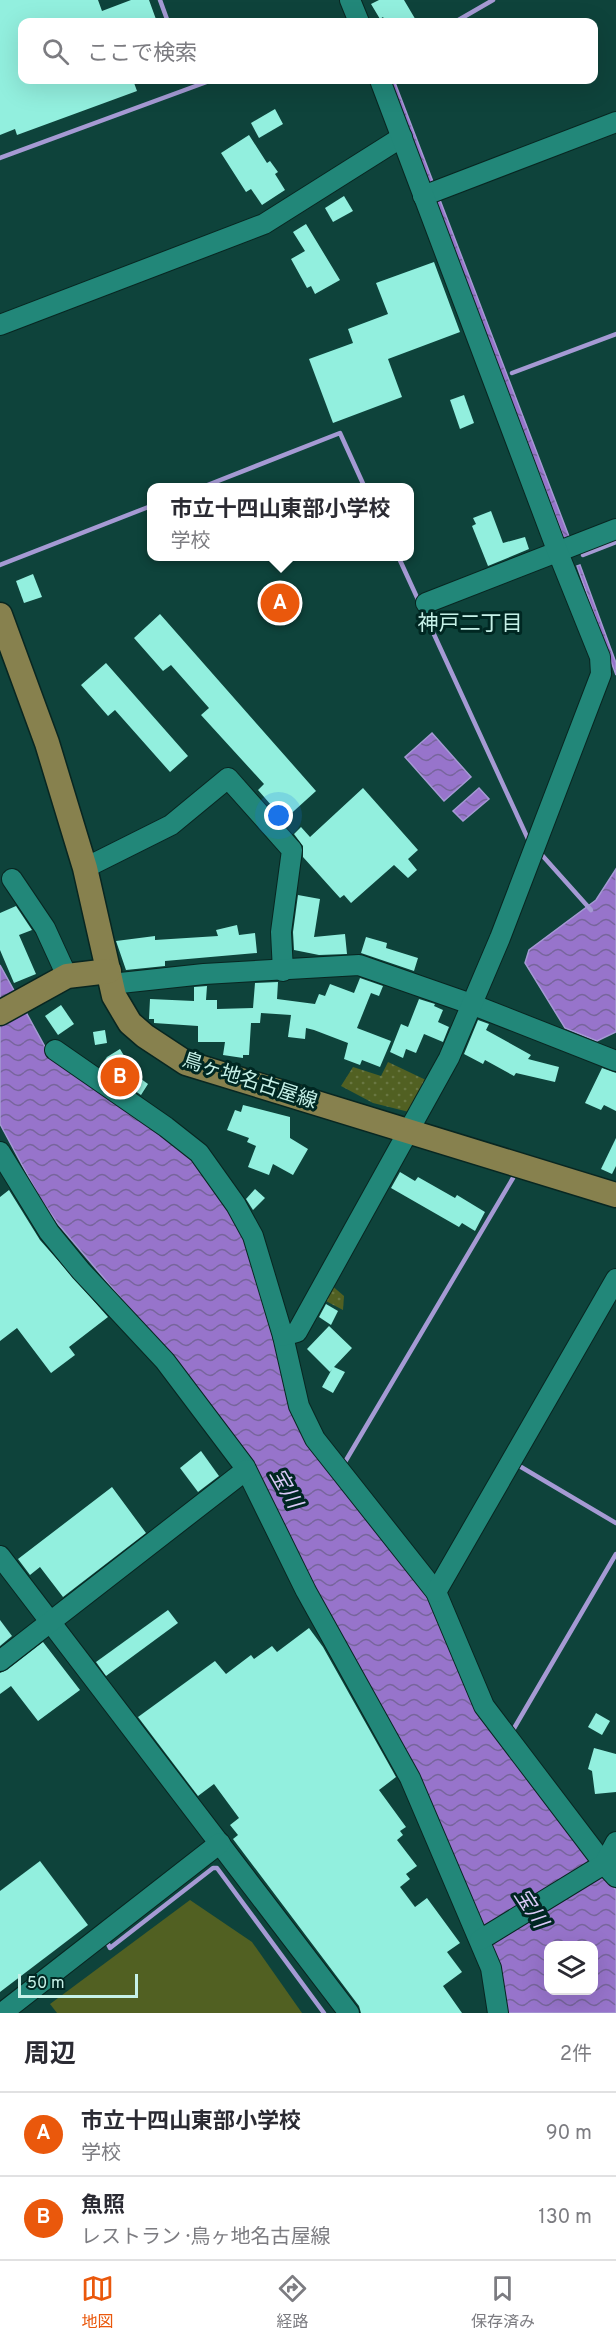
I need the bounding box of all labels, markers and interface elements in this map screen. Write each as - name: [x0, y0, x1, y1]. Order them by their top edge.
- search box: [18, 18, 598, 84]
- icon: search: [39, 35, 72, 68]
- text: ここで検索: [87, 41, 197, 68]
- popup: [147, 483, 414, 561]
- text: 市立十四山東部小学校: [170, 497, 391, 524]
- text: 学校: [170, 529, 210, 555]
- pin: A: [260, 580, 300, 626]
- district label: 神戸二丁目: [418, 611, 523, 638]
- your location: [264, 801, 293, 830]
- street label: 鳥ヶ地名古屋線: [179, 1048, 320, 1116]
- pin: B: [100, 1054, 140, 1100]
- water label: 宝川: [263, 1464, 308, 1515]
- water label: 宝川: [507, 1884, 554, 1935]
- map controls: [544, 1941, 598, 1995]
- button: layers: [544, 1941, 598, 1995]
- scale bar: [18, 1971, 138, 1998]
- text: 50 m: [27, 1974, 65, 1994]
- text: 周辺: [24, 2039, 76, 2072]
- text: 2件: [560, 2042, 592, 2068]
- text: 市立十四山東部小学校: [81, 2109, 301, 2136]
- text: A: [36, 2121, 51, 2147]
- text: 90 m: [546, 2121, 592, 2147]
- text: 学校: [81, 2141, 121, 2167]
- text: 魚照: [81, 2193, 125, 2220]
- text: B: [37, 2205, 50, 2231]
- text: 130 m: [538, 2205, 592, 2231]
- text: レストラン · 鳥ヶ地名古屋線: [81, 2225, 330, 2251]
- tab: 地図: [81, 2272, 114, 2333]
- tab: 経路: [276, 2272, 309, 2333]
- tab: 保存済み: [471, 2272, 535, 2333]

